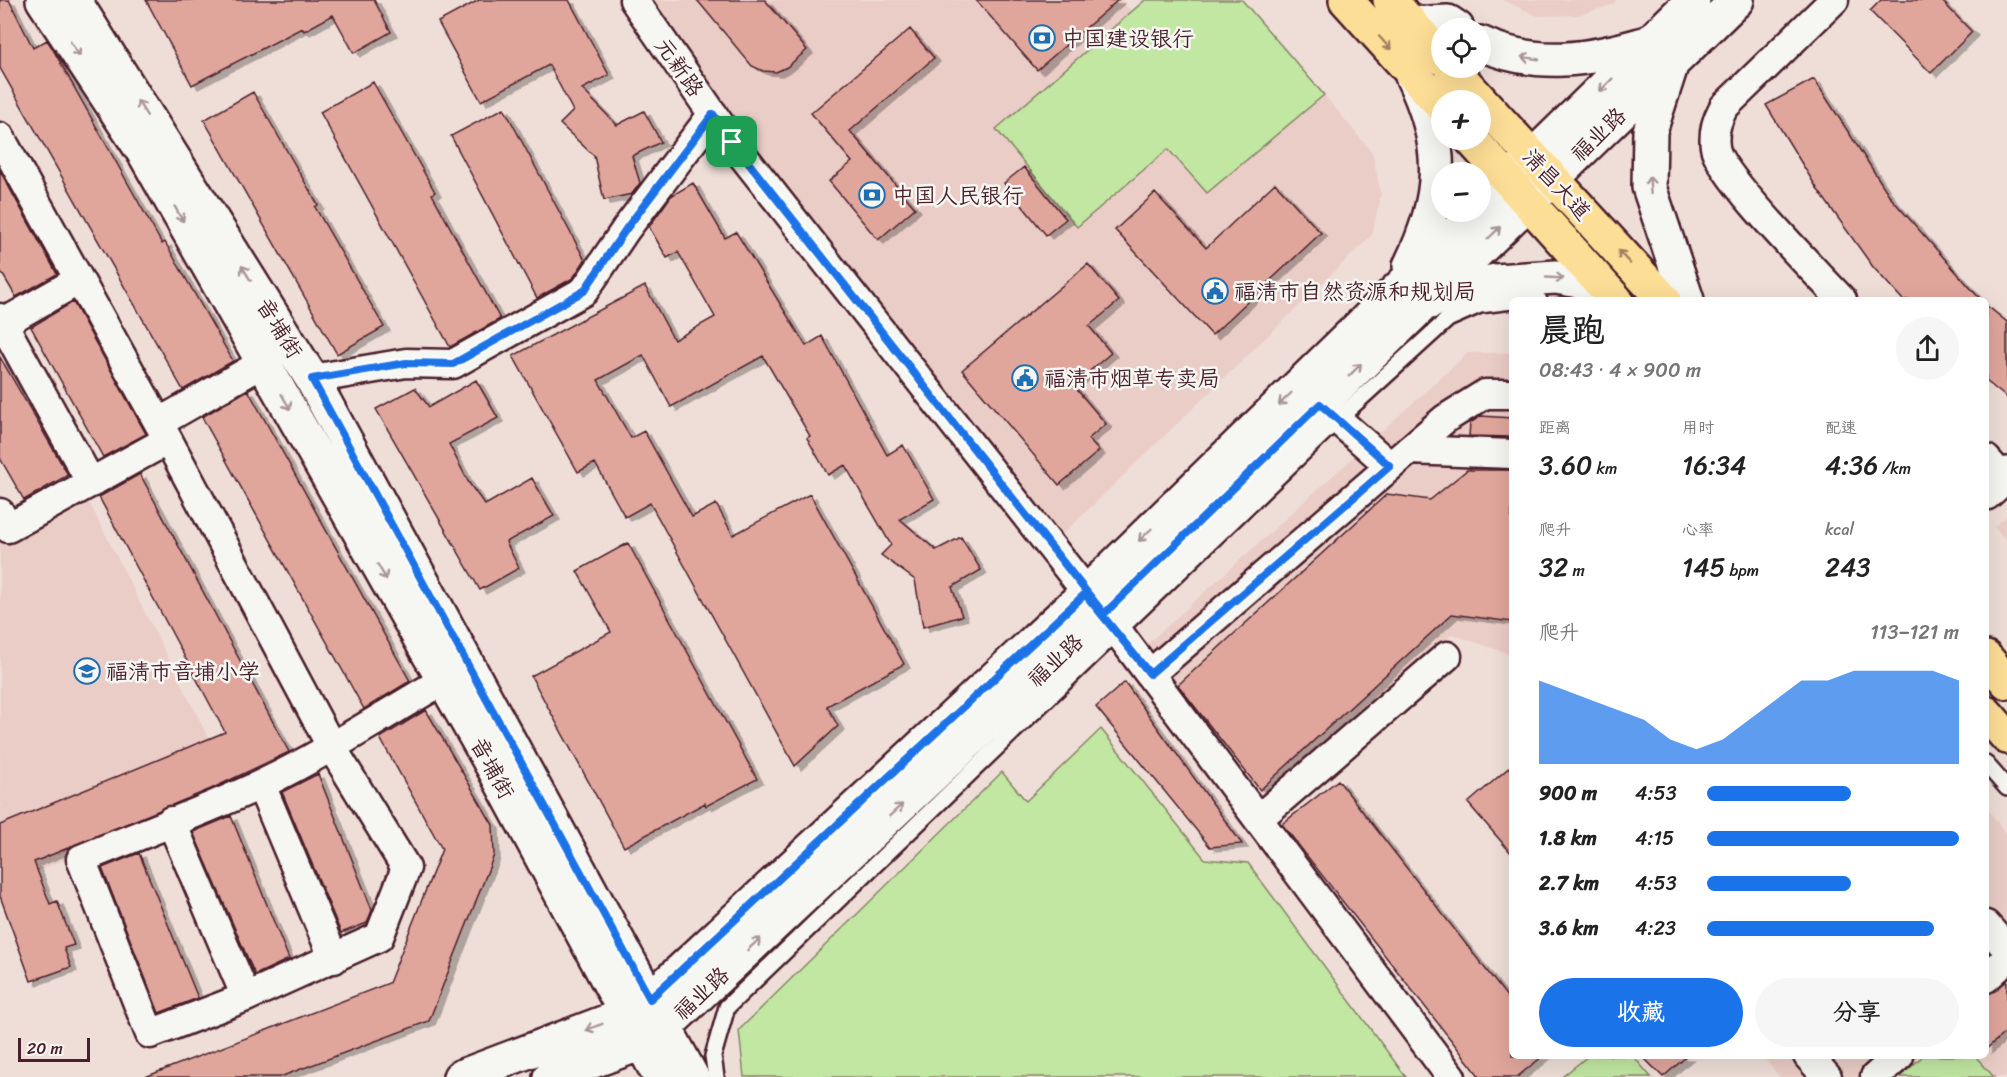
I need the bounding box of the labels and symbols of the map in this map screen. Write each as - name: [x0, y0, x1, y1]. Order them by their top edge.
- place label: 中国建设银行: [1062, 19, 1194, 58]
- bank icon: 中国建设银行: [1027, 23, 1057, 53]
- street label: 元新路: [645, 29, 714, 106]
- one-way arrow: [1378, 36, 1392, 51]
- one-way arrow: [70, 40, 82, 57]
- one-way arrow: [1520, 52, 1540, 63]
- one-way arrow: [1598, 77, 1613, 92]
- street label: 福业路: [1561, 97, 1636, 171]
- one-way arrow: [136, 100, 148, 117]
- pin: [706, 116, 757, 167]
- street label: 清昌大道: [1512, 139, 1601, 230]
- place label: 中国人民银行: [892, 176, 1024, 215]
- one-way arrow: [1644, 176, 1655, 195]
- bank icon: 中国人民银行: [857, 180, 887, 210]
- one-way arrow: [173, 205, 185, 222]
- one-way arrow: [1487, 226, 1502, 241]
- one-way arrow: [1617, 250, 1631, 265]
- one-way arrow: [239, 265, 252, 282]
- place label: 福清市自然资源和规划局: [1234, 272, 1476, 311]
- one-way arrow: [1545, 273, 1565, 284]
- public building icon: 福清市自然资源和规划局: [1200, 276, 1230, 306]
- street label: 音埔街: [246, 290, 314, 367]
- place label: 福清市烟草专卖局: [1044, 359, 1220, 398]
- one-way arrow: [1347, 362, 1362, 377]
- public building icon: 福清市烟草专卖局: [1010, 363, 1040, 393]
- one-way arrow: [1278, 392, 1293, 406]
- one-way arrow: [280, 393, 292, 410]
- one-way arrow: [1138, 528, 1153, 543]
- one-way arrow: [377, 562, 388, 580]
- street label: 福业路: [1018, 624, 1093, 697]
- place label: 福清市音埔小学: [106, 652, 260, 691]
- school or university icon: 福清市音埔小学: [72, 656, 102, 686]
- street label: 音埔街: [460, 730, 526, 807]
- one-way arrow: [888, 803, 903, 817]
- one-way arrow: [746, 937, 761, 951]
- street label: 福业路: [664, 957, 739, 1030]
- one-way arrow: [586, 1022, 604, 1033]
- scale bar: [18, 1035, 90, 1062]

